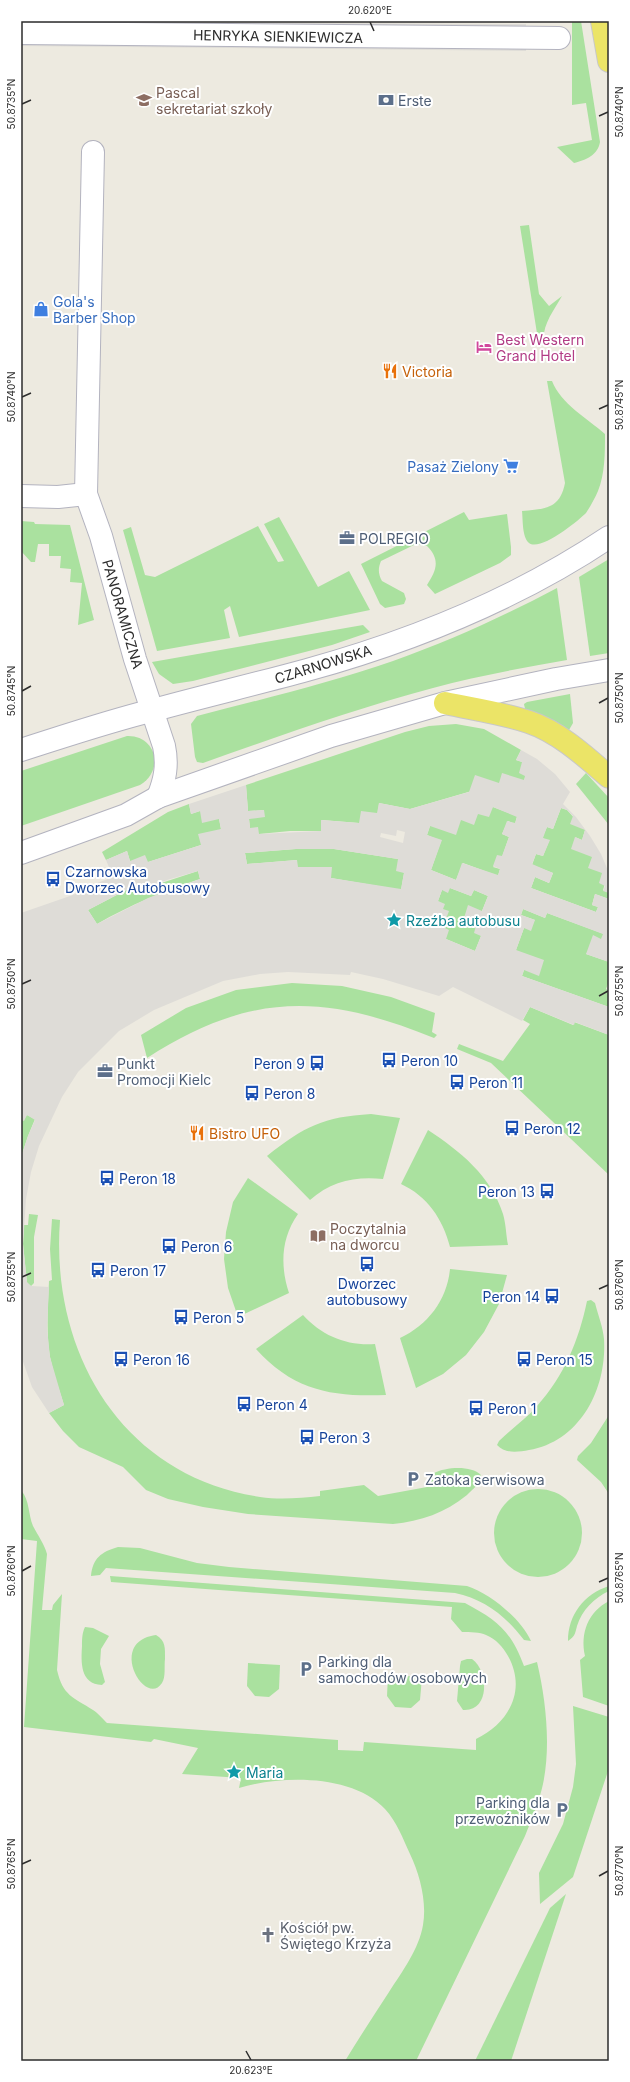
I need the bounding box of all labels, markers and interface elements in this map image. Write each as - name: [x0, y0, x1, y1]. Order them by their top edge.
- text: 20.620°E: [348, 4, 392, 16]
- street label: HENRYKA SIENKIEWICZA: [193, 26, 364, 46]
- text: 50.8735°N: [5, 79, 17, 129]
- place label: Pascal sekretariat szkoły: [156, 84, 273, 117]
- text: 50.8740°N: [613, 87, 625, 137]
- school or university icon: Pascal sekretariat szkoły: [135, 91, 153, 109]
- bank icon: Erste: [377, 91, 395, 109]
- place label: Erste: [398, 92, 432, 109]
- place label: Gola's Barber Shop: [53, 293, 136, 326]
- shop icon: Gola's Barber Shop: [32, 300, 50, 318]
- place label: Best Western Grand Hotel: [496, 331, 584, 364]
- hotel icon: Best Western Grand Hotel: [475, 338, 493, 356]
- restaurant icon: Victoria: [381, 362, 399, 380]
- place label: Victoria: [402, 363, 453, 380]
- text: 50.8740°N: [5, 372, 17, 422]
- text: 50.8745°N: [613, 380, 625, 430]
- supermarket icon: Pasaż Zielony: [502, 457, 520, 475]
- place label: Pasaż Zielony: [407, 458, 499, 475]
- office icon: POLREGIO: [338, 529, 356, 547]
- place label: POLREGIO: [359, 530, 429, 547]
- street label: PANORAMICZNA: [99, 557, 147, 671]
- street label: CZARNOWSKA: [272, 641, 374, 687]
- text: 50.8745°N: [5, 666, 17, 716]
- text: 50.8750°N: [613, 672, 625, 724]
- place label: Czarnowska Dworzec Autobusowy: [65, 863, 210, 896]
- bus stop icon: Czarnowska Dworzec Autobusowy: [44, 870, 62, 888]
- place icon: Rzeźba autobusu: [385, 911, 403, 929]
- place label: Rzeźba autobusu: [406, 912, 520, 929]
- text: 50.8750°N: [5, 958, 17, 1010]
- text: 50.8755°N: [613, 966, 625, 1016]
- bus stop icon: Peron 10: [380, 1051, 398, 1069]
- place label: Peron 10: [401, 1052, 458, 1069]
- bus stop icon: Peron 9: [308, 1054, 326, 1072]
- place label: Punkt Promocji Kielc: [117, 1055, 211, 1088]
- place label: Peron 9: [254, 1055, 305, 1072]
- office icon: Punkt Promocji Kielc: [96, 1062, 114, 1080]
- bus stop icon: Peron 11: [448, 1073, 466, 1091]
- place label: Peron 11: [469, 1074, 523, 1091]
- bus stop icon: Peron 8: [243, 1084, 261, 1102]
- place label: Peron 8: [264, 1085, 315, 1102]
- bus stop icon: Peron 12: [503, 1119, 521, 1137]
- place label: Peron 12: [524, 1120, 581, 1137]
- restaurant icon: Bistro UFO: [188, 1124, 206, 1142]
- place label: Bistro UFO: [209, 1125, 280, 1142]
- bus stop icon: Peron 18: [98, 1169, 116, 1187]
- place label: Peron 18: [119, 1170, 176, 1187]
- bus stop icon: Peron 13: [538, 1182, 556, 1200]
- place label: Peron 13: [478, 1183, 535, 1200]
- place label: Poczytalnia na dworcu: [330, 1220, 406, 1253]
- library icon: Poczytalnia na dworcu: [309, 1227, 327, 1245]
- bus stop icon: Peron 6: [160, 1237, 178, 1255]
- place label: Peron 6: [181, 1238, 232, 1255]
- text: 50.8755°N: [5, 1252, 17, 1302]
- bus stop icon: Dworzec autobusowy: [358, 1255, 376, 1273]
- text: 50.8760°N: [613, 1259, 625, 1311]
- bus stop icon: Peron 17: [89, 1261, 107, 1279]
- place label: Peron 17: [110, 1262, 166, 1279]
- place label: Dworzec autobusowy: [327, 1275, 407, 1308]
- bus stop icon: Peron 14: [543, 1287, 561, 1305]
- place label: Peron 14: [483, 1288, 540, 1305]
- bus stop icon: Peron 5: [172, 1308, 190, 1326]
- place label: Peron 5: [193, 1309, 244, 1326]
- bus stop icon: Peron 16: [112, 1350, 130, 1368]
- bus stop icon: Peron 15: [515, 1350, 533, 1368]
- place label: Peron 16: [133, 1351, 190, 1368]
- place label: Peron 15: [536, 1351, 593, 1368]
- bus stop icon: Peron 4: [235, 1395, 253, 1413]
- place label: Peron 4: [256, 1396, 308, 1413]
- bus stop icon: Peron 1: [467, 1399, 485, 1417]
- place label: Peron 1: [488, 1400, 536, 1417]
- bus stop icon: Peron 3: [298, 1428, 316, 1446]
- place label: Peron 3: [319, 1429, 370, 1446]
- parking icon: Zatoka serwisowa: [404, 1470, 422, 1488]
- place label: Zatoka serwisowa: [425, 1471, 545, 1488]
- text: 50.8760°N: [5, 1545, 17, 1597]
- text: 50.8765°N: [613, 1553, 625, 1603]
- place label: Parking dla samochodów osobowych: [318, 1653, 487, 1686]
- parking icon: Parking dla samochodów osobowych: [297, 1660, 315, 1678]
- place icon: Maria: [225, 1763, 243, 1781]
- place label: Maria: [246, 1764, 283, 1781]
- place label: Parking dla przewoźników: [455, 1794, 550, 1827]
- parking icon: Parking dla przewoźników: [553, 1801, 571, 1819]
- text: 50.8765°N: [5, 1839, 17, 1889]
- text: 50.8770°N: [613, 1846, 625, 1896]
- place label: Kościół pw. Świętego Krzyża: [280, 1919, 391, 1952]
- church icon: Kościół pw. Świętego Krzyża: [259, 1926, 277, 1944]
- text: 20.623°E: [229, 2064, 273, 2076]

